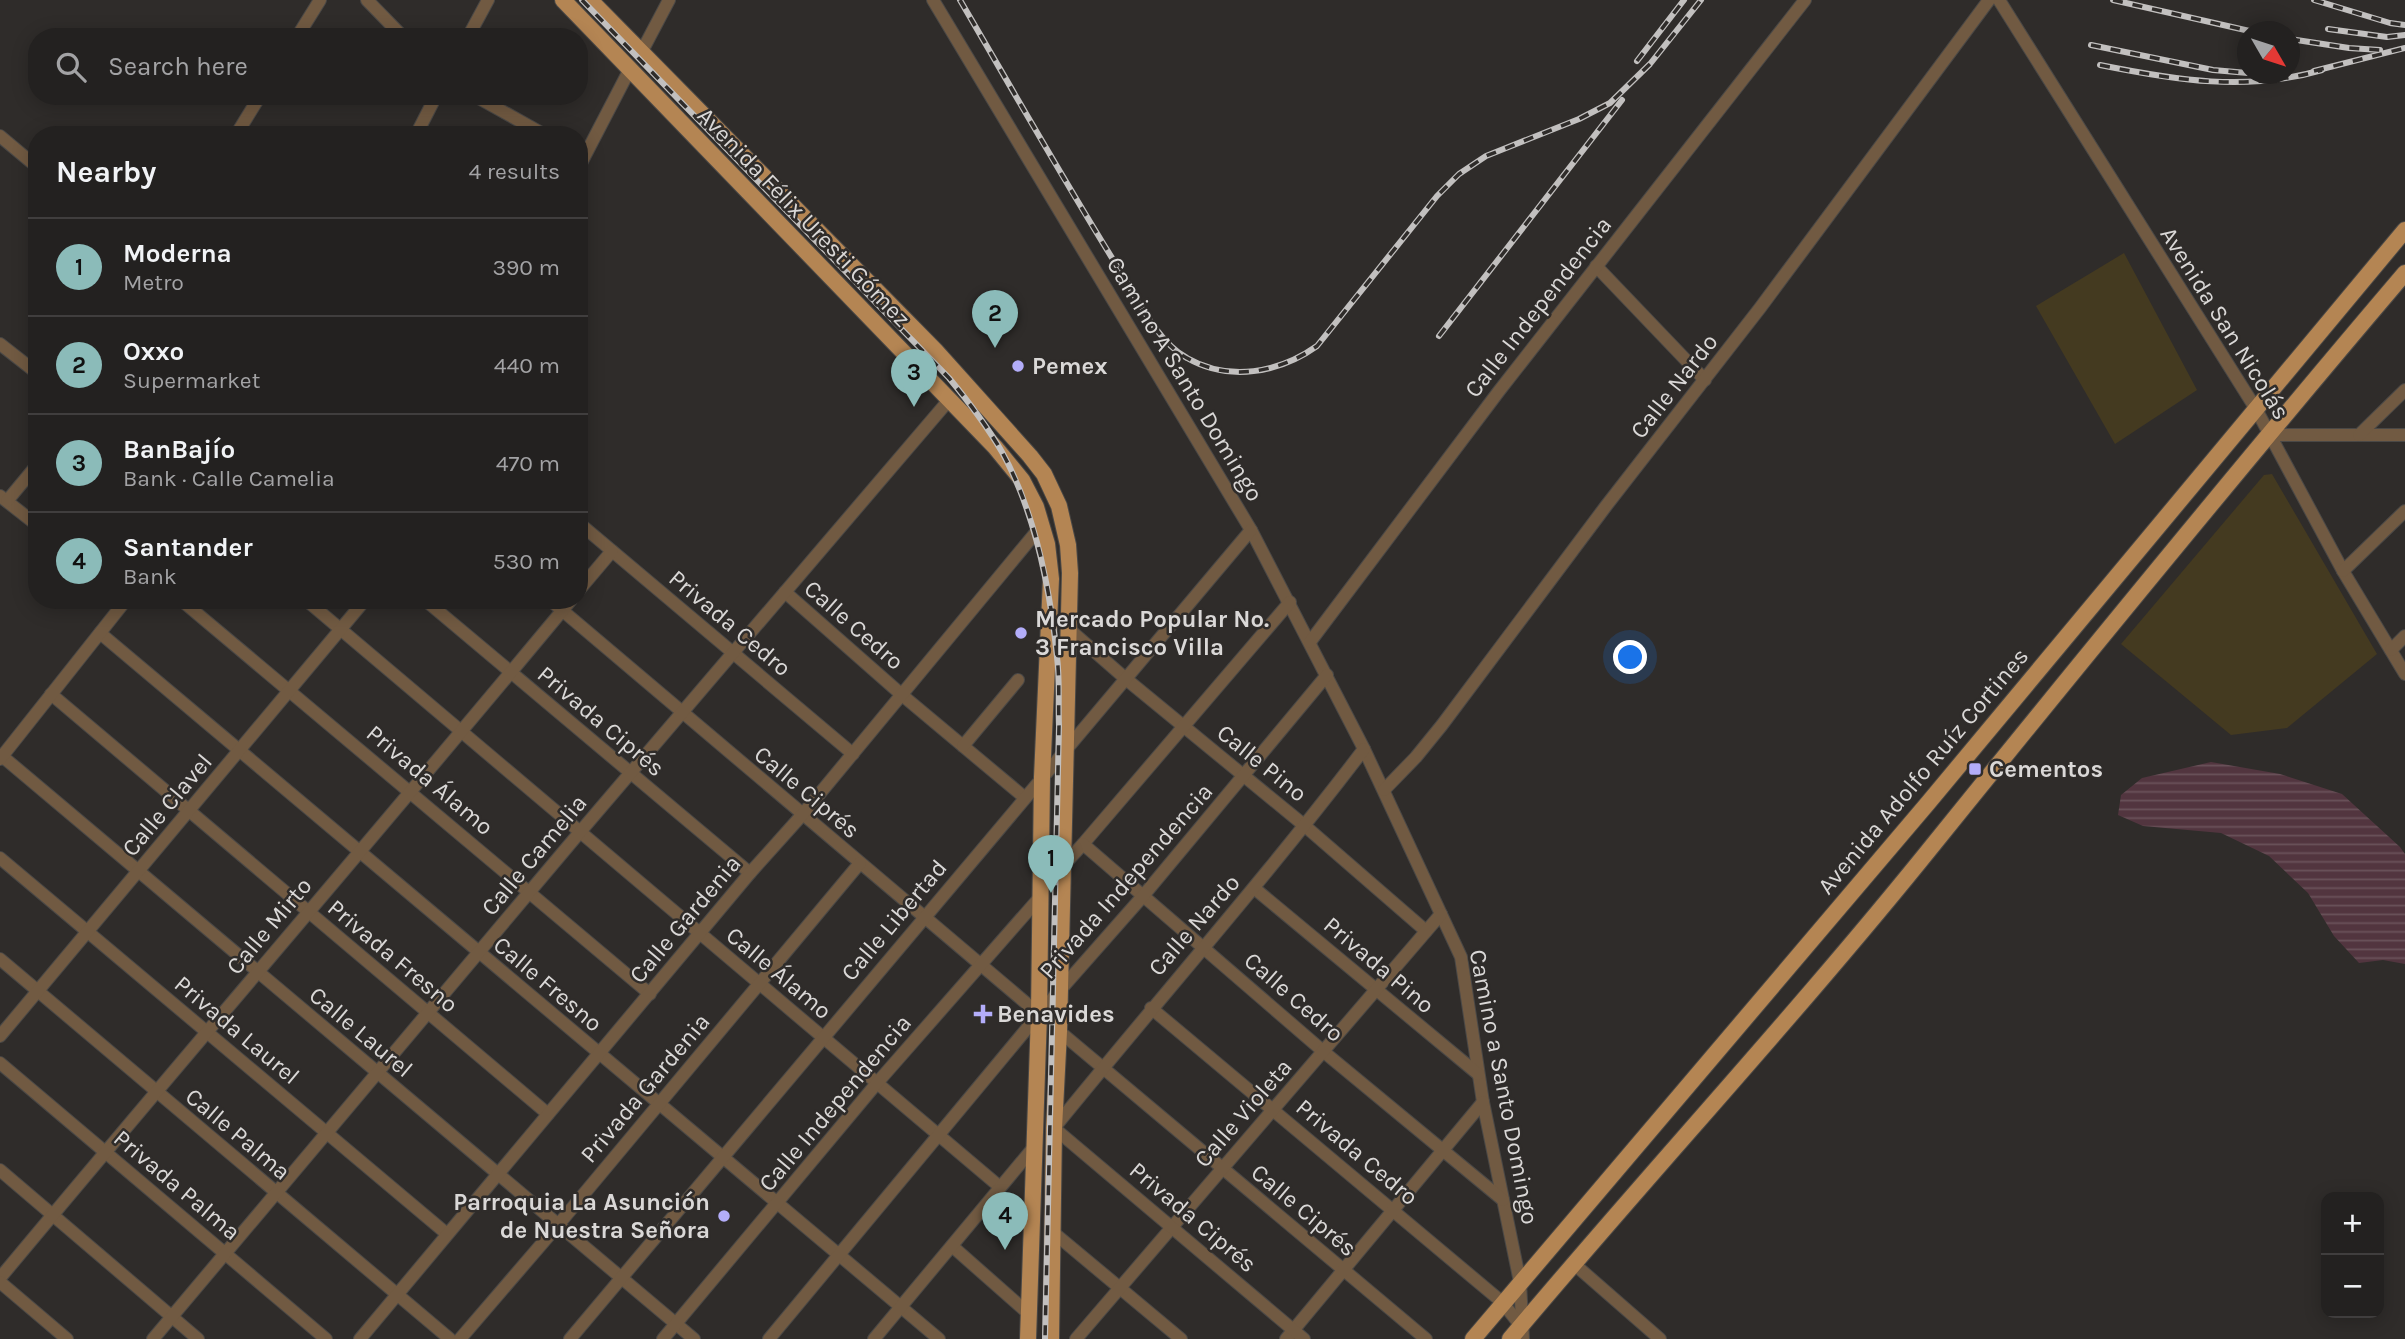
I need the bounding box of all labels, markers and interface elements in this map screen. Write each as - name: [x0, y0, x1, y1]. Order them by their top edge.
- north arrow: [2237, 21, 2300, 84]
- search box: [28, 28, 588, 105]
- icon: search: [52, 48, 90, 86]
- text: Search here: [108, 51, 248, 82]
- street label: Avenida Félix Uresti Gómez: [692, 101, 916, 333]
- text: Nearby: [56, 154, 156, 190]
- text: 4 results: [468, 158, 560, 185]
- street label: Calle Independencia: [1459, 211, 1617, 403]
- street label: Avenida San Nicolás: [2154, 221, 2296, 425]
- text: Moderna: [123, 238, 232, 269]
- street label: Camino A Santo Domingo: [1101, 252, 1269, 506]
- text: 1: [75, 254, 83, 281]
- text: 390 m: [492, 254, 560, 281]
- text: Metro: [123, 269, 184, 296]
- pin: 2: [972, 290, 1018, 348]
- street label: Calle Nardo: [1624, 328, 1724, 444]
- text: Oxxo: [123, 336, 184, 367]
- pin: 3: [891, 349, 937, 407]
- text: 2: [72, 352, 86, 379]
- text: 440 m: [494, 352, 560, 379]
- place label: Pemex: [1032, 352, 1107, 380]
- marker: Pemex: [1010, 358, 1026, 374]
- text: Supermarket: [123, 367, 260, 394]
- text: BanBajío: [123, 434, 235, 465]
- text: 3: [72, 450, 86, 477]
- text: 470 m: [496, 450, 560, 477]
- text: Bank · Calle Camelia: [123, 465, 335, 492]
- text: Santander: [123, 532, 253, 563]
- text: 4: [72, 548, 86, 575]
- text: 530 m: [493, 548, 560, 575]
- text: Bank: [123, 563, 177, 590]
- street label: Privada Cedro: [663, 564, 797, 682]
- street label: Calle Cedro: [799, 574, 909, 676]
- place label: Mercado Popular No. 3 Francisco Villa: [1035, 605, 1269, 661]
- marker: Mercado Popular No. 3 Francisco Villa: [1013, 625, 1029, 641]
- your location: [1613, 640, 1647, 674]
- street label: Avenida Adolfo Ruíz Cortines: [1812, 642, 2034, 900]
- street label: Privada Ciprés: [532, 660, 670, 782]
- street label: Privada Álamo: [361, 718, 500, 841]
- street label: Calle Pino: [1211, 718, 1313, 808]
- street label: Calle Ciprés: [749, 740, 865, 844]
- street label: Calle Clavel: [116, 748, 218, 862]
- place label: Cementos: [1989, 755, 2103, 783]
- marker: Cementos: [1967, 761, 1983, 777]
- street label: Privada Independencia: [1033, 778, 1219, 984]
- street label: Calle Camelia: [475, 789, 593, 921]
- pin: 1: [1028, 835, 1074, 893]
- street label: Calle Gardenia: [623, 849, 747, 989]
- street label: Calle Libertad: [835, 854, 953, 986]
- street label: Calle Nardo: [1142, 869, 1246, 981]
- street label: Calle Mirto: [220, 872, 318, 980]
- street label: Privada Fresno: [322, 893, 464, 1019]
- street label: Privada Pino: [1318, 911, 1440, 1019]
- street label: Calle Álamo: [721, 920, 838, 1025]
- street label: Calle Fresno: [488, 930, 608, 1038]
- street label: Calle Cedro: [1239, 946, 1349, 1048]
- street label: Camino a Santo Domingo: [1464, 947, 1544, 1227]
- street label: Privada Laurel: [169, 970, 305, 1090]
- street label: Calle Laurel: [304, 981, 418, 1083]
- place label: Benavides: [997, 1000, 1115, 1028]
- marker: Benavides: [975, 1006, 991, 1022]
- street label: Privada Gardenia: [574, 1008, 716, 1168]
- street label: Calle Independencia: [753, 1009, 917, 1197]
- street label: Calle Violeta: [1188, 1053, 1298, 1173]
- street label: Calle Palma: [180, 1082, 296, 1186]
- street label: Privada Cedro: [1290, 1093, 1424, 1211]
- street label: Privada Palma: [108, 1124, 246, 1246]
- street label: Privada Ciprés: [1124, 1156, 1262, 1278]
- street label: Calle Ciprés: [1246, 1158, 1362, 1262]
- place label: Parroquia La Asunción de Nuestra Señora: [453, 1188, 710, 1244]
- pin: 4: [982, 1192, 1028, 1250]
- map controls: [2321, 1192, 2384, 1318]
- button: +: [2321, 1192, 2384, 1255]
- marker: Parroquia La Asunción de Nuestra Señora: [716, 1208, 732, 1224]
- button: −: [2321, 1255, 2384, 1318]

